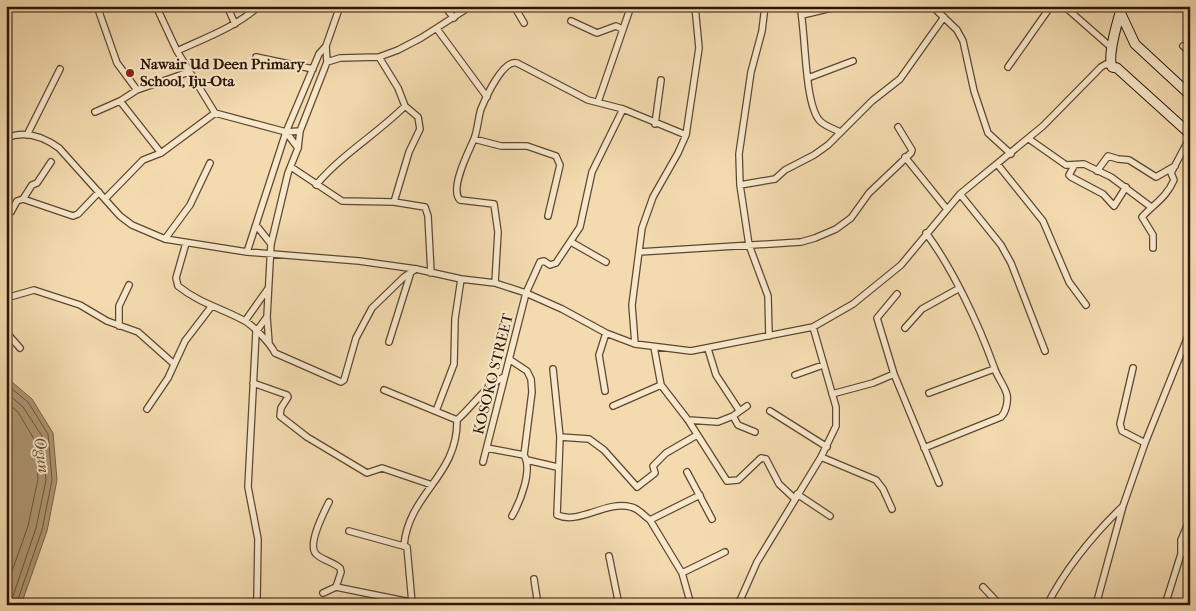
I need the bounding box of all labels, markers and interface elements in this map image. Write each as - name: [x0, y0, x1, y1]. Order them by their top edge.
- place label: Nawair Ud Deen Primary School, Iju-Ota: [140, 55, 306, 90]
- marker: Nawair Ud Deen Primary School, Iju-Ota: [124, 67, 136, 79]
- street label: KOSOKO STREET: [469, 311, 517, 436]
- water label: Ogun: [30, 436, 54, 474]

